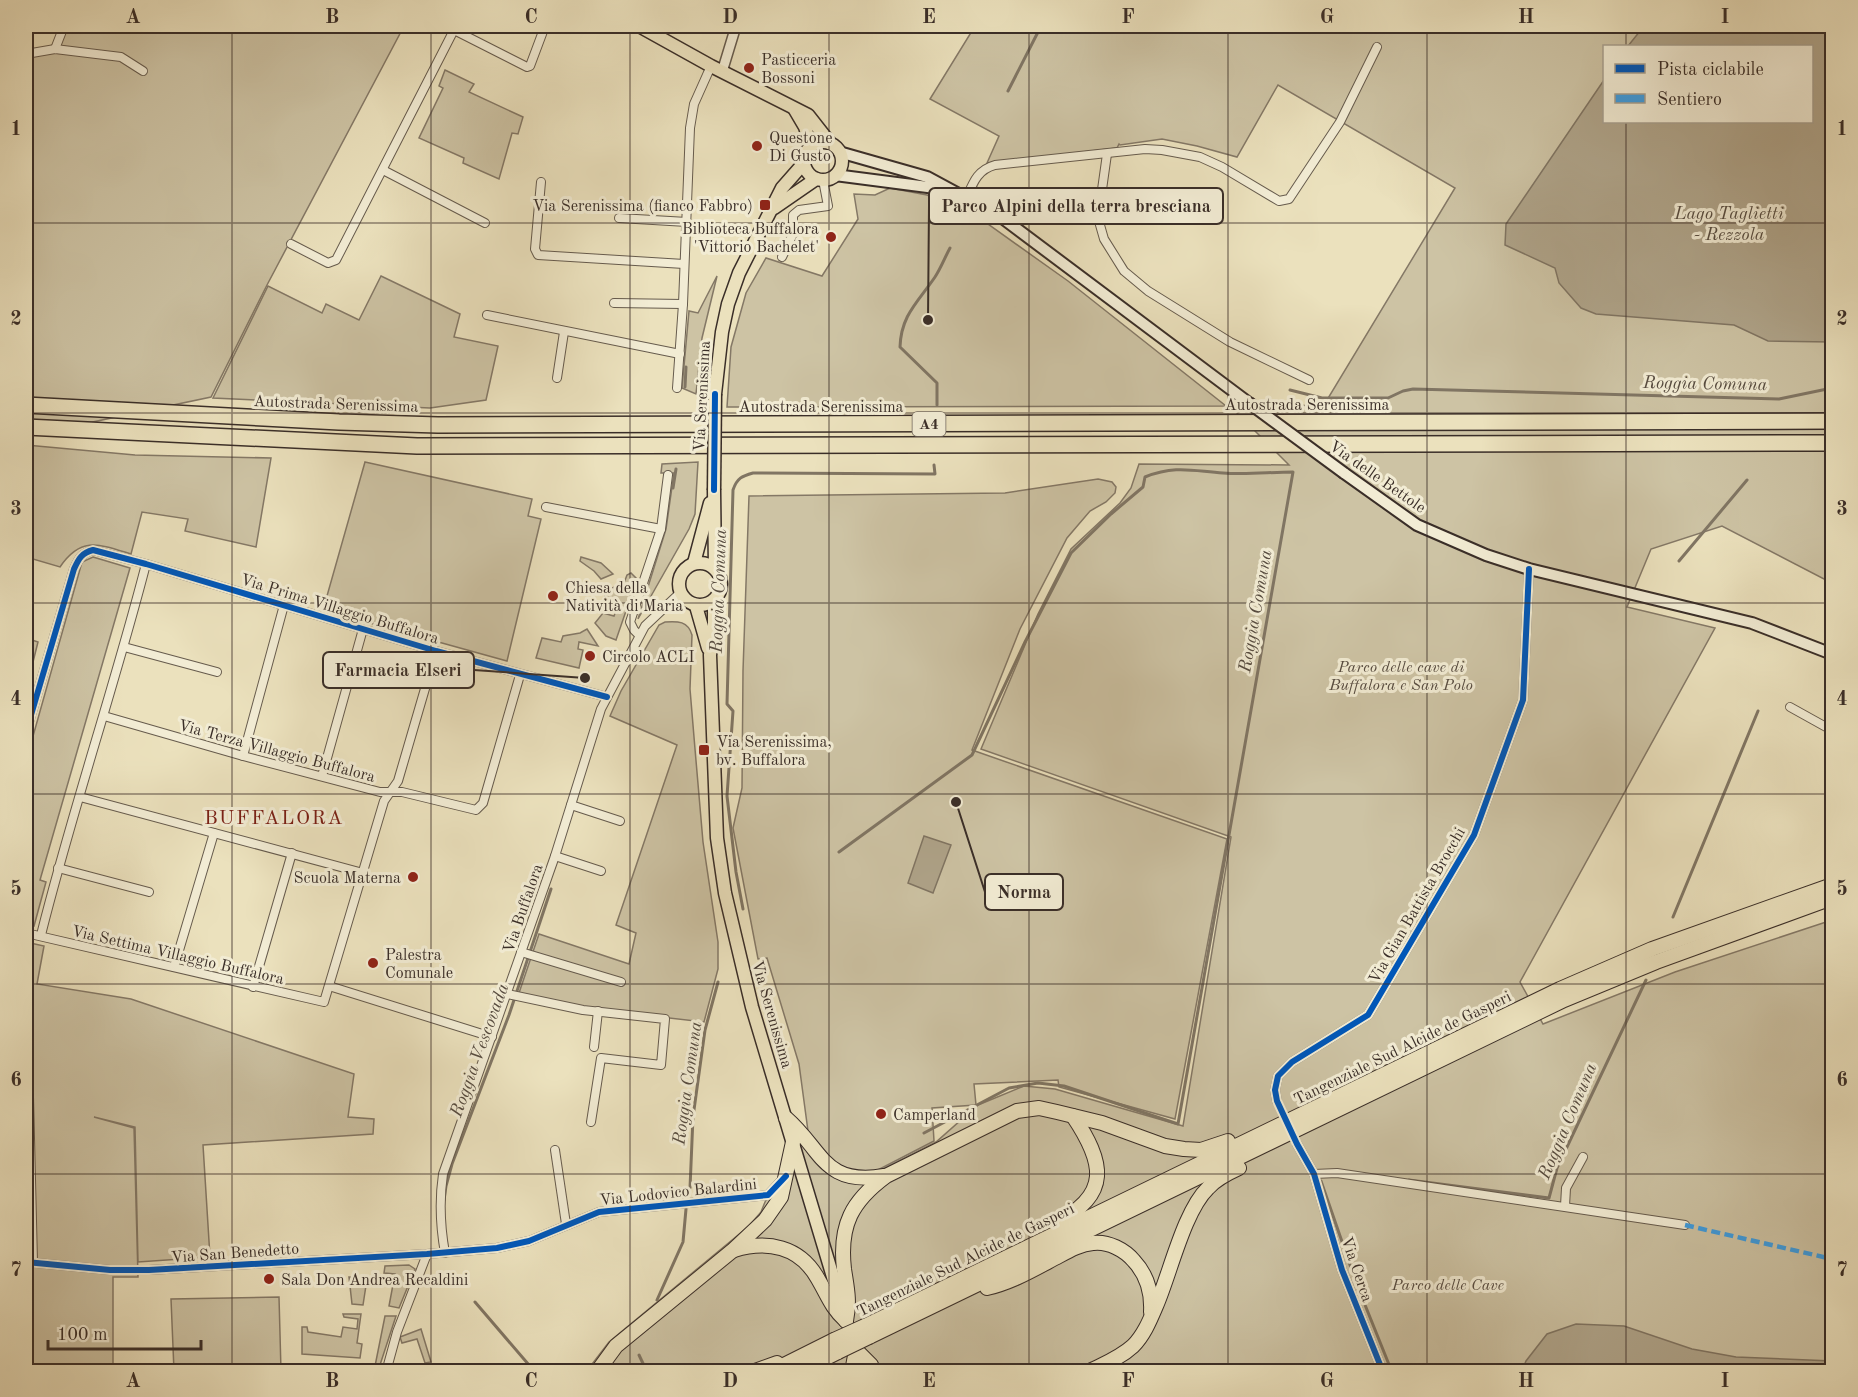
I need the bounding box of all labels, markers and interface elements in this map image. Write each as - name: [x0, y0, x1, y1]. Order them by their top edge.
- text: A: [125, 8, 141, 28]
- text: B: [325, 8, 339, 28]
- text: C: [524, 8, 538, 28]
- text: D: [722, 8, 738, 28]
- text: E: [922, 8, 936, 28]
- text: F: [1121, 8, 1135, 28]
- text: G: [1320, 8, 1334, 28]
- text: H: [1518, 8, 1534, 28]
- text: I: [1721, 8, 1729, 28]
- legend: [1603, 45, 1813, 123]
- place label: Pasticceria Bossoni: [761, 53, 836, 87]
- marker: Pasticceria Bossoni: [742, 61, 756, 75]
- text: Pista ciclabile: [1657, 61, 1764, 79]
- text: Sentiero: [1657, 91, 1722, 109]
- text: 1: [10, 120, 22, 140]
- text: 1: [1836, 120, 1848, 140]
- place label: Questone Di Gusto: [769, 131, 833, 165]
- marker: Questone Di Gusto: [750, 139, 764, 153]
- callout: Parco Alpini della terra bresciana: [929, 188, 1223, 224]
- place label: Via Serenissima (fianco Fabbro): [532, 198, 753, 215]
- marker: Via Serenissima (fianco Fabbro): [758, 198, 772, 212]
- text: Parco Alpini della terra bresciana: [941, 198, 1211, 216]
- water label: Lago Taglietti - Rezzola: [1673, 205, 1784, 244]
- place label: Biblioteca Buffalora 'Vittorio Bachelet': [682, 222, 819, 256]
- marker: Biblioteca Buffalora 'Vittorio Bachelet': [824, 230, 838, 244]
- text: 2: [10, 310, 22, 330]
- text: 2: [1836, 310, 1848, 330]
- street label: Via Serenissima: [692, 340, 714, 452]
- water label: Roggia Comuna: [1642, 374, 1768, 394]
- street label: Autostrada Serenissima: [253, 394, 419, 416]
- street label: Autostrada Serenissima: [1224, 398, 1390, 414]
- street label: Autostrada Serenissima: [738, 400, 904, 416]
- road number: A4: [912, 412, 946, 436]
- street label: Via delle Bettole: [1326, 438, 1428, 517]
- text: 3: [10, 500, 22, 520]
- text: 3: [1836, 500, 1848, 520]
- water label: Roggia Comuna: [708, 528, 730, 655]
- water label: Roggia Comuna: [1236, 548, 1276, 675]
- street label: Via Prima Villaggio Buffalora: [238, 572, 441, 648]
- place label: Chiesa della Natività di Maria: [565, 581, 683, 615]
- marker: Chiesa della Natività di Maria: [546, 589, 560, 603]
- marker: Circolo ACLI: [583, 649, 597, 663]
- place label: Circolo ACLI: [602, 650, 694, 666]
- callout: Farmacia Elseri: [323, 652, 474, 688]
- park label: Parco delle cave di Buffalora e San Polo: [1328, 660, 1473, 694]
- text: Farmacia Elseri: [334, 662, 462, 680]
- text: 4: [10, 690, 22, 710]
- text: 4: [1836, 690, 1848, 710]
- street label: Via Terza Villaggio Buffalora: [176, 718, 377, 786]
- place label: Via Serenissima, bv. Buffalora: [716, 735, 832, 769]
- marker: Via Serenissima, bv. Buffalora: [697, 743, 711, 757]
- district label: BUFFALORA: [204, 809, 344, 829]
- street label: Via Gian Battista Brocchi: [1367, 825, 1469, 987]
- street label: Via Buffalora: [501, 862, 547, 955]
- marker: Scuola Materna: [406, 870, 420, 884]
- place label: Scuola Materna: [294, 871, 401, 887]
- callout: Norma: [985, 874, 1063, 910]
- text: 5: [10, 879, 22, 900]
- text: 5: [1836, 879, 1848, 900]
- text: Norma: [997, 884, 1051, 902]
- street label: Via Settima Villaggio Buffalora: [70, 924, 285, 988]
- place label: Palestra Comunale: [385, 948, 453, 982]
- marker: Palestra Comunale: [366, 956, 380, 970]
- street label: Via Serenissima: [748, 959, 794, 1070]
- water label: Roggia Vescovada: [447, 981, 513, 1120]
- street label: Tangenziale Sud Alcide de Gasperi: [1292, 989, 1514, 1109]
- water label: Roggia Comuna: [670, 1020, 706, 1147]
- water label: Roggia Comuna: [1535, 1060, 1601, 1183]
- text: 6: [10, 1071, 22, 1091]
- text: 6: [1836, 1071, 1848, 1091]
- marker: Camperland: [874, 1107, 888, 1121]
- place label: Camperland: [893, 1108, 976, 1124]
- street label: Via Lodovico Balardini: [599, 1177, 758, 1209]
- street label: Tangenziale Sud Alcide de Gasperi: [855, 1201, 1077, 1321]
- street label: Via Cerca: [1337, 1235, 1375, 1304]
- street label: Via San Benedetto: [170, 1242, 300, 1266]
- text: 7: [10, 1261, 22, 1281]
- text: 7: [1836, 1261, 1848, 1281]
- marker: Sala Don Andrea Recaldini: [262, 1272, 276, 1286]
- place label: Sala Don Andrea Recaldini: [281, 1273, 468, 1289]
- park label: Parco delle Cave: [1391, 1278, 1505, 1294]
- scale bar: [48, 1313, 201, 1351]
- text: 100 m: [57, 1326, 108, 1344]
- text: A: [125, 1372, 141, 1392]
- text: B: [325, 1372, 339, 1392]
- text: C: [524, 1372, 538, 1392]
- text: D: [722, 1372, 738, 1392]
- text: E: [922, 1372, 936, 1392]
- text: F: [1121, 1372, 1135, 1392]
- text: G: [1320, 1372, 1334, 1392]
- text: H: [1518, 1372, 1534, 1392]
- text: I: [1721, 1372, 1729, 1392]

